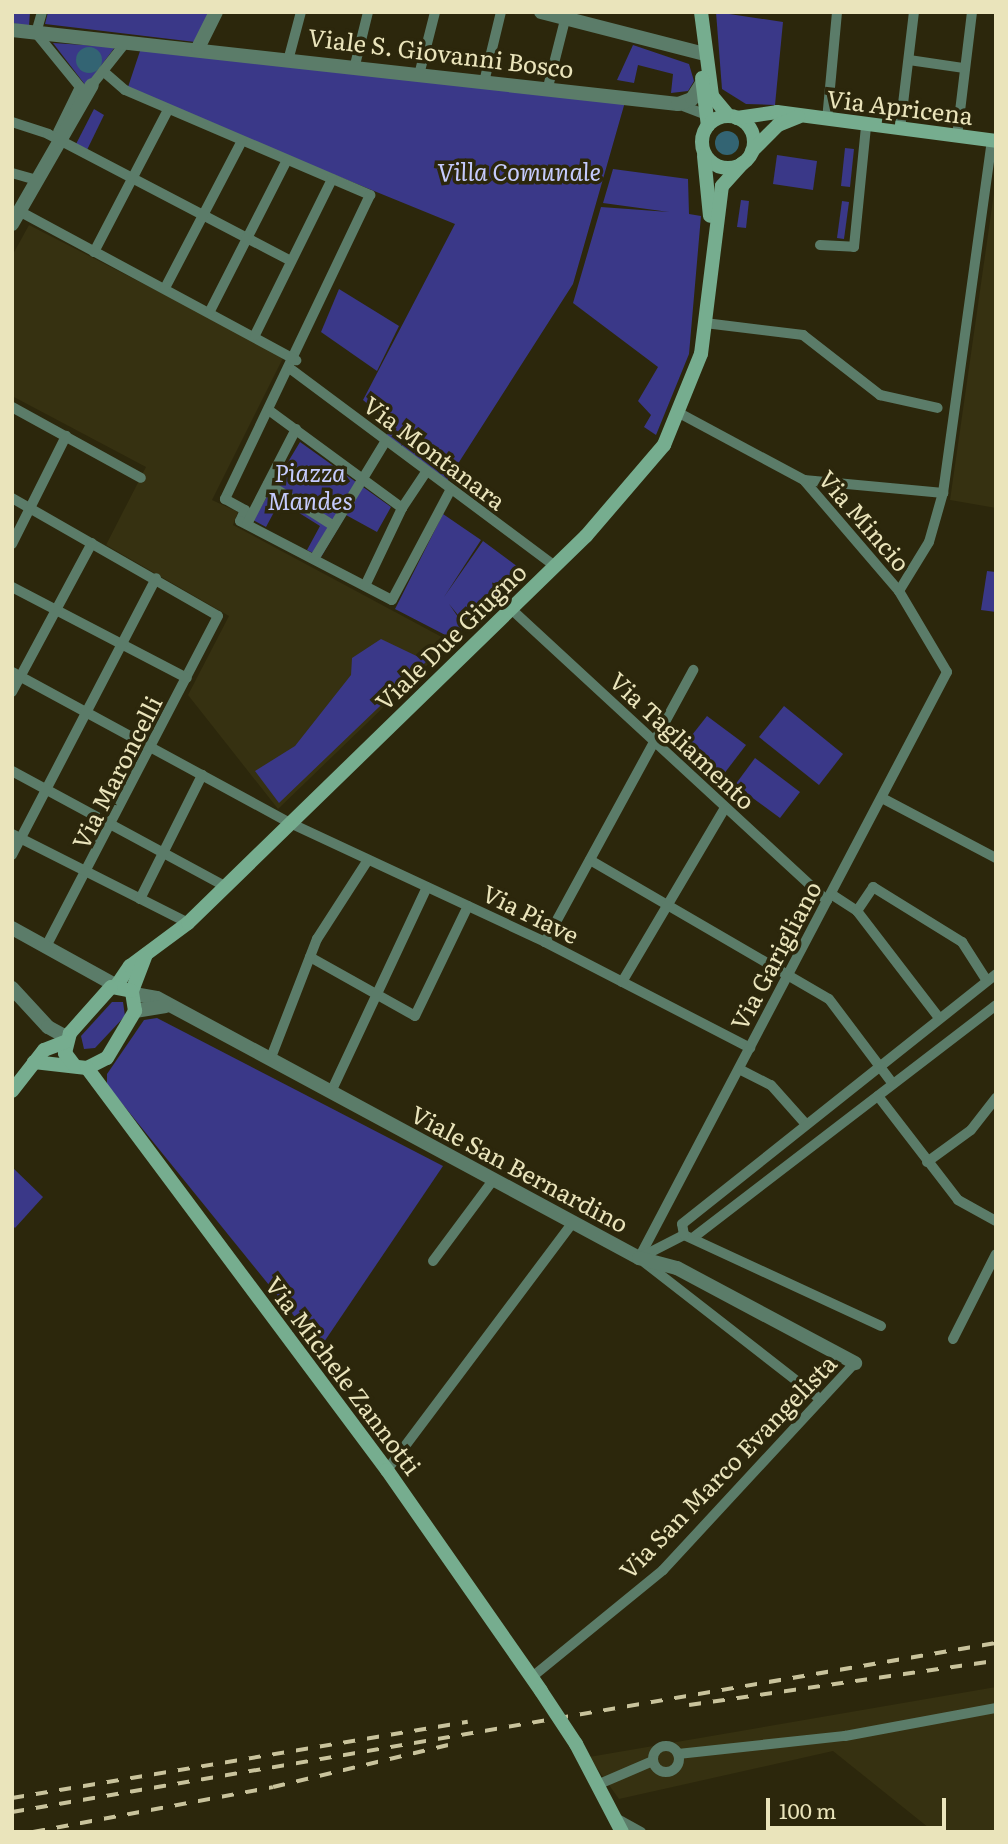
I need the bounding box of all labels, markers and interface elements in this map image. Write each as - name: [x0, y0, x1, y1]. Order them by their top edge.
- street label: Viale S. Giovanni Bosco: [307, 21, 575, 83]
- street label: Via Apricena: [825, 83, 975, 129]
- park label: Villa Comunale: [437, 157, 601, 185]
- street label: Via Montanara: [358, 389, 512, 515]
- park label: Piazza Mandes: [267, 458, 353, 514]
- street label: Via Mincio: [813, 463, 917, 577]
- street label: Viale Due Giugno: [369, 557, 531, 715]
- street label: Via Tagliamento: [604, 665, 762, 815]
- street label: Via Maroncelli: [65, 691, 167, 853]
- street label: Via Garigliano: [724, 875, 826, 1035]
- street label: Via Piave: [478, 877, 584, 949]
- street label: Viale San Bernardino: [406, 1098, 634, 1238]
- street label: Via Michele Zannotti: [260, 1270, 428, 1480]
- street label: Via San Marco Evangelista: [612, 1348, 842, 1584]
- scale bar: [770, 1784, 950, 1828]
- text: 100 m: [779, 1794, 836, 1825]

